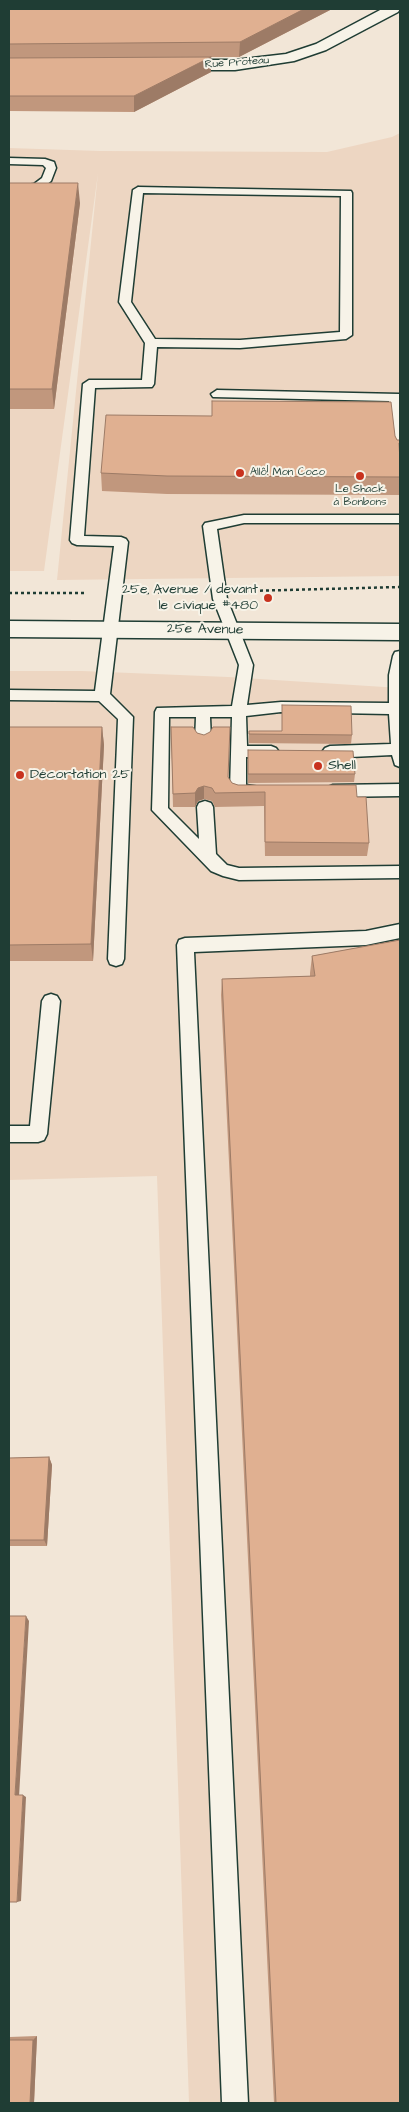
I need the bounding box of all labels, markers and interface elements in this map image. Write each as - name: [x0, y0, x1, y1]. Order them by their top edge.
- street label: Rue Proteau: [204, 54, 270, 72]
- place label: Allô! Mon Coco: [250, 466, 325, 480]
- marker: Allô! Mon Coco: [234, 467, 246, 479]
- marker: Le Shack à Bonbons: [354, 470, 366, 482]
- place label: Le Shack à Bonbons: [334, 483, 386, 509]
- place label: 25e Avenue / devant le civique #480: [122, 582, 258, 614]
- marker: 25e Avenue / devant le civique #480: [262, 592, 274, 604]
- street label: 25e Avenue: [167, 621, 243, 639]
- place label: Shell: [328, 758, 356, 774]
- marker: Shell: [312, 760, 324, 772]
- place label: Décortation 25: [30, 767, 130, 783]
- marker: Décortation 25: [14, 769, 26, 781]

